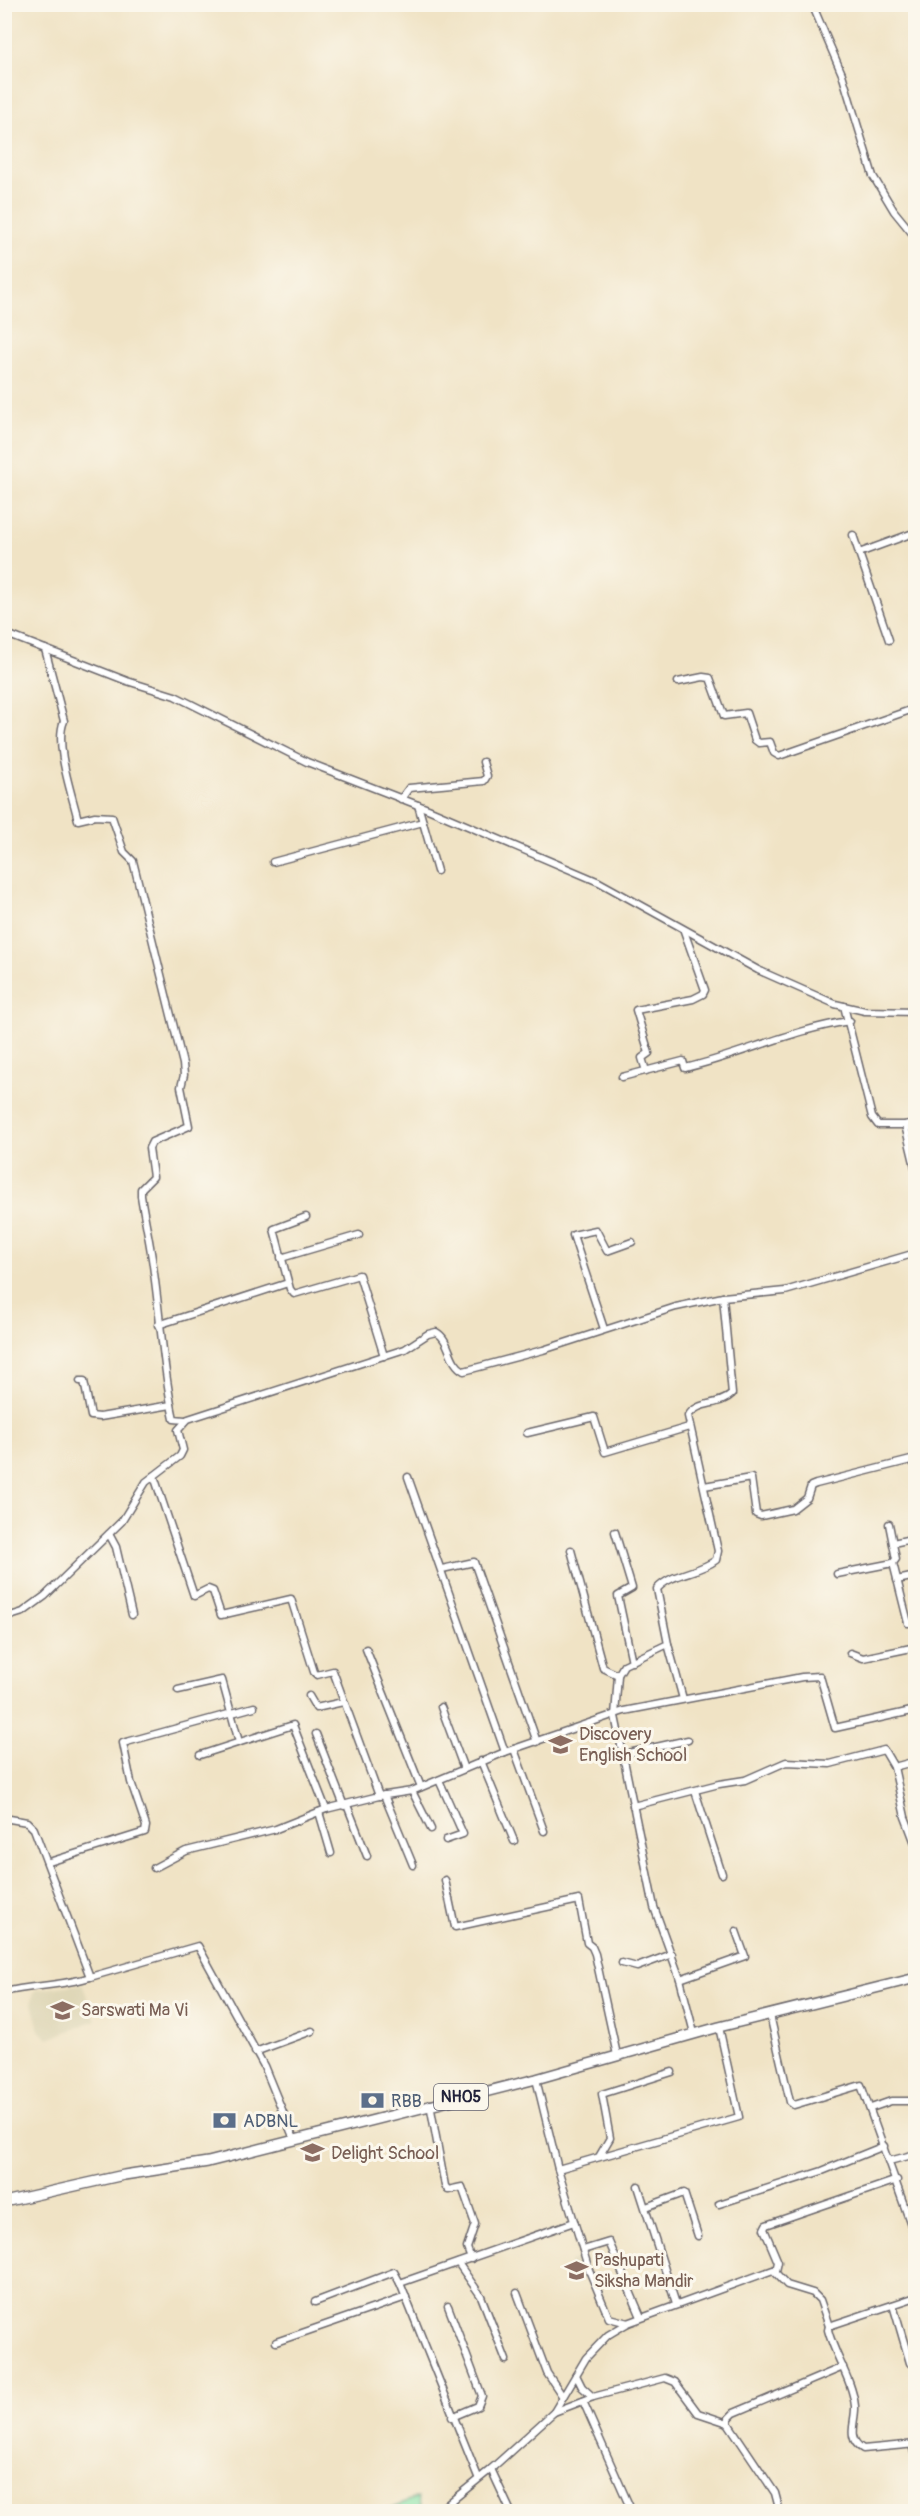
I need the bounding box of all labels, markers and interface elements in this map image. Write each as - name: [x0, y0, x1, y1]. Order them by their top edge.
- place label: Discovery English School: [579, 1723, 687, 1767]
- school or university icon: Discovery English School: [548, 1731, 574, 1757]
- school or university icon: Sarswati Ma Vi: [50, 1997, 76, 2023]
- place label: Sarswati Ma Vi: [81, 1999, 188, 2022]
- road number: NH05: [434, 2084, 488, 2110]
- bank icon: RBB: [360, 2088, 386, 2114]
- place label: RBB: [391, 2090, 422, 2113]
- bank icon: ADBNL: [212, 2108, 238, 2134]
- place label: ADBNL: [243, 2110, 298, 2133]
- school or university icon: Delight School: [300, 2140, 326, 2166]
- place label: Delight School: [331, 2142, 439, 2165]
- place label: Pashupati Siksha Mandir: [594, 2249, 694, 2293]
- school or university icon: Pashupati Siksha Mandir: [563, 2257, 589, 2283]

